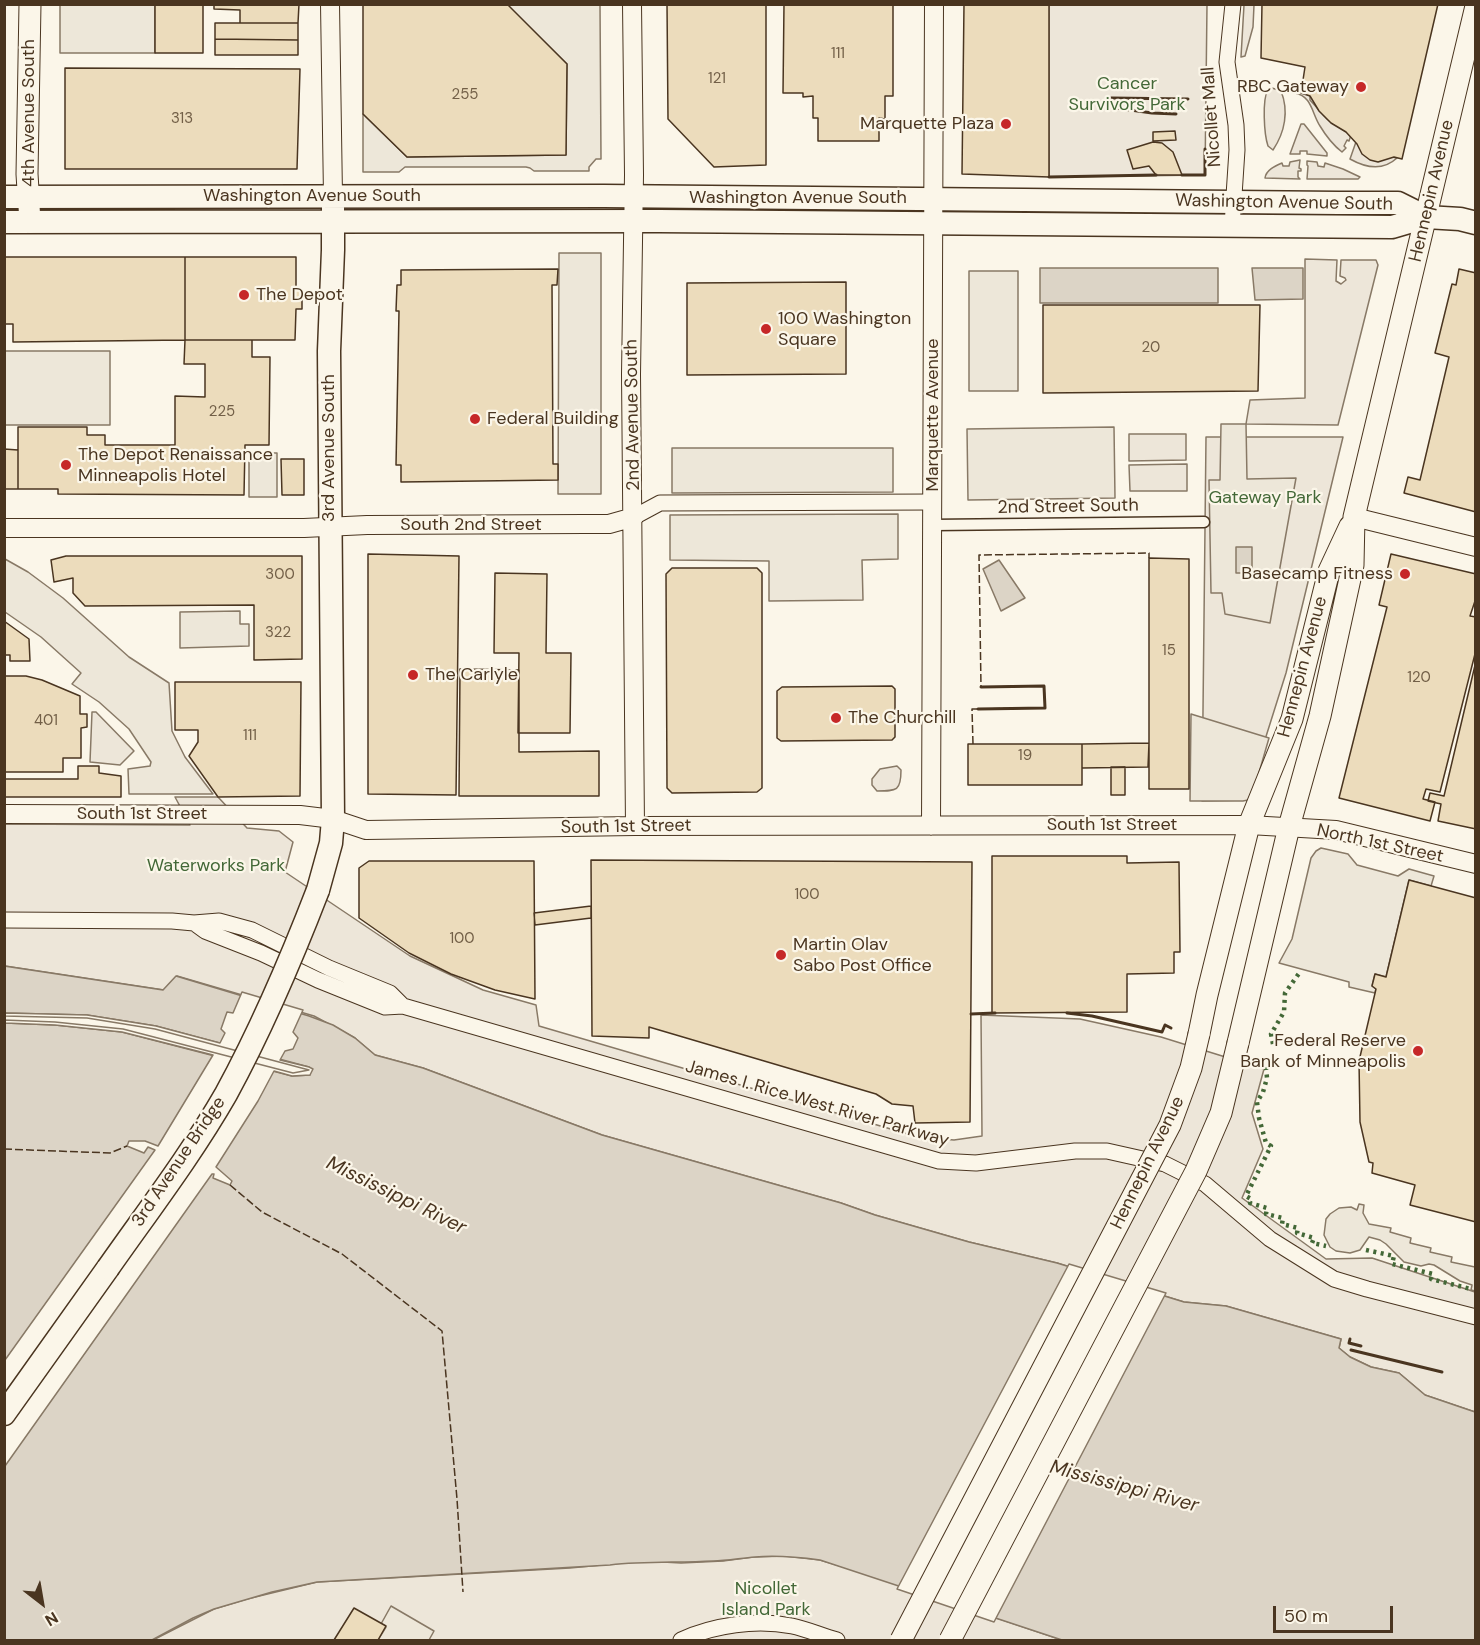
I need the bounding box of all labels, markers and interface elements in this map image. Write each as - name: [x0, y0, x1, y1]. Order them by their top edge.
- street label: 4th Avenue South: [18, 39, 40, 187]
- house number: 111: [831, 45, 845, 63]
- street label: Nicollet Mall: [1198, 66, 1226, 168]
- house number: 121: [708, 70, 726, 88]
- park label: Cancer Survivors Park: [1069, 73, 1185, 116]
- place label: RBC Gateway: [1237, 76, 1349, 98]
- marker: RBC Gateway: [1354, 80, 1368, 94]
- house number: 255: [452, 86, 478, 104]
- house number: 313: [171, 110, 193, 128]
- place label: Marquette Plaza: [860, 113, 994, 135]
- marker: Marquette Plaza: [999, 117, 1013, 131]
- street label: Hennepin Avenue: [1405, 118, 1459, 264]
- street label: Washington Avenue South: [203, 185, 421, 207]
- street label: Washington Avenue South: [689, 187, 907, 209]
- street label: Washington Avenue South: [1175, 190, 1393, 216]
- place label: The Depot: [256, 284, 343, 306]
- marker: The Depot: [237, 288, 251, 302]
- place label: 100 Washington Square: [778, 308, 911, 350]
- marker: 100 Washington Square: [759, 322, 773, 336]
- street label: 2nd Avenue South: [621, 339, 645, 491]
- street label: Marquette Avenue: [922, 339, 944, 491]
- house number: 20: [1142, 339, 1160, 357]
- street label: 3rd Avenue South: [318, 374, 340, 522]
- house number: 225: [209, 403, 235, 421]
- place label: Federal Building: [487, 408, 619, 430]
- marker: Federal Building: [468, 412, 482, 426]
- place label: The Depot Renaissance Minneapolis Hotel: [78, 444, 273, 486]
- marker: The Depot Renaissance Minneapolis Hotel: [59, 458, 73, 472]
- park label: Gateway Park: [1208, 487, 1322, 509]
- street label: 2nd Street South: [997, 495, 1139, 519]
- street label: South 2nd Street: [400, 514, 542, 536]
- place label: Basecamp Fitness: [1241, 563, 1393, 585]
- house number: 300: [265, 566, 295, 584]
- marker: Basecamp Fitness: [1398, 567, 1412, 581]
- street label: Hennepin Avenue: [1274, 594, 1332, 740]
- house number: 322: [265, 624, 291, 642]
- house number: 15: [1162, 642, 1176, 660]
- place label: The Carlyle: [425, 664, 518, 686]
- marker: The Carlyle: [406, 668, 420, 682]
- house number: 120: [1407, 669, 1431, 687]
- place label: The Churchill: [848, 707, 956, 729]
- marker: The Churchill: [829, 711, 843, 725]
- house number: 401: [34, 712, 58, 730]
- house number: 111: [243, 727, 257, 745]
- house number: 19: [1018, 747, 1032, 765]
- street label: South 1st Street: [77, 803, 207, 825]
- street label: South 1st Street: [1047, 814, 1177, 836]
- street label: South 1st Street: [560, 815, 692, 839]
- street label: North 1st Street: [1315, 820, 1445, 868]
- park label: Waterworks Park: [147, 855, 285, 877]
- house number: 100: [794, 886, 820, 904]
- house number: 100: [449, 930, 475, 948]
- place label: Martin Olav Sabo Post Office: [793, 934, 932, 976]
- marker: Martin Olav Sabo Post Office: [774, 948, 788, 962]
- place label: Federal Reserve Bank of Minneapolis: [1240, 1030, 1406, 1072]
- marker: Federal Reserve Bank of Minneapolis: [1411, 1044, 1425, 1058]
- street label: James I. Rice West River Parkway: [683, 1056, 951, 1152]
- street label: 3rd Avenue Bridge: [128, 1093, 230, 1231]
- street label: Hennepin Avenue: [1106, 1093, 1190, 1233]
- water label: Mississippi River: [322, 1152, 470, 1240]
- water label: Mississippi River: [1047, 1456, 1201, 1518]
- north arrow: [12, 1573, 72, 1633]
- park label: Nicollet Island Park: [721, 1578, 811, 1620]
- scale bar: [1276, 1594, 1396, 1632]
- text: 50 m: [1284, 1604, 1328, 1628]
- text: N: [41, 1607, 62, 1631]

